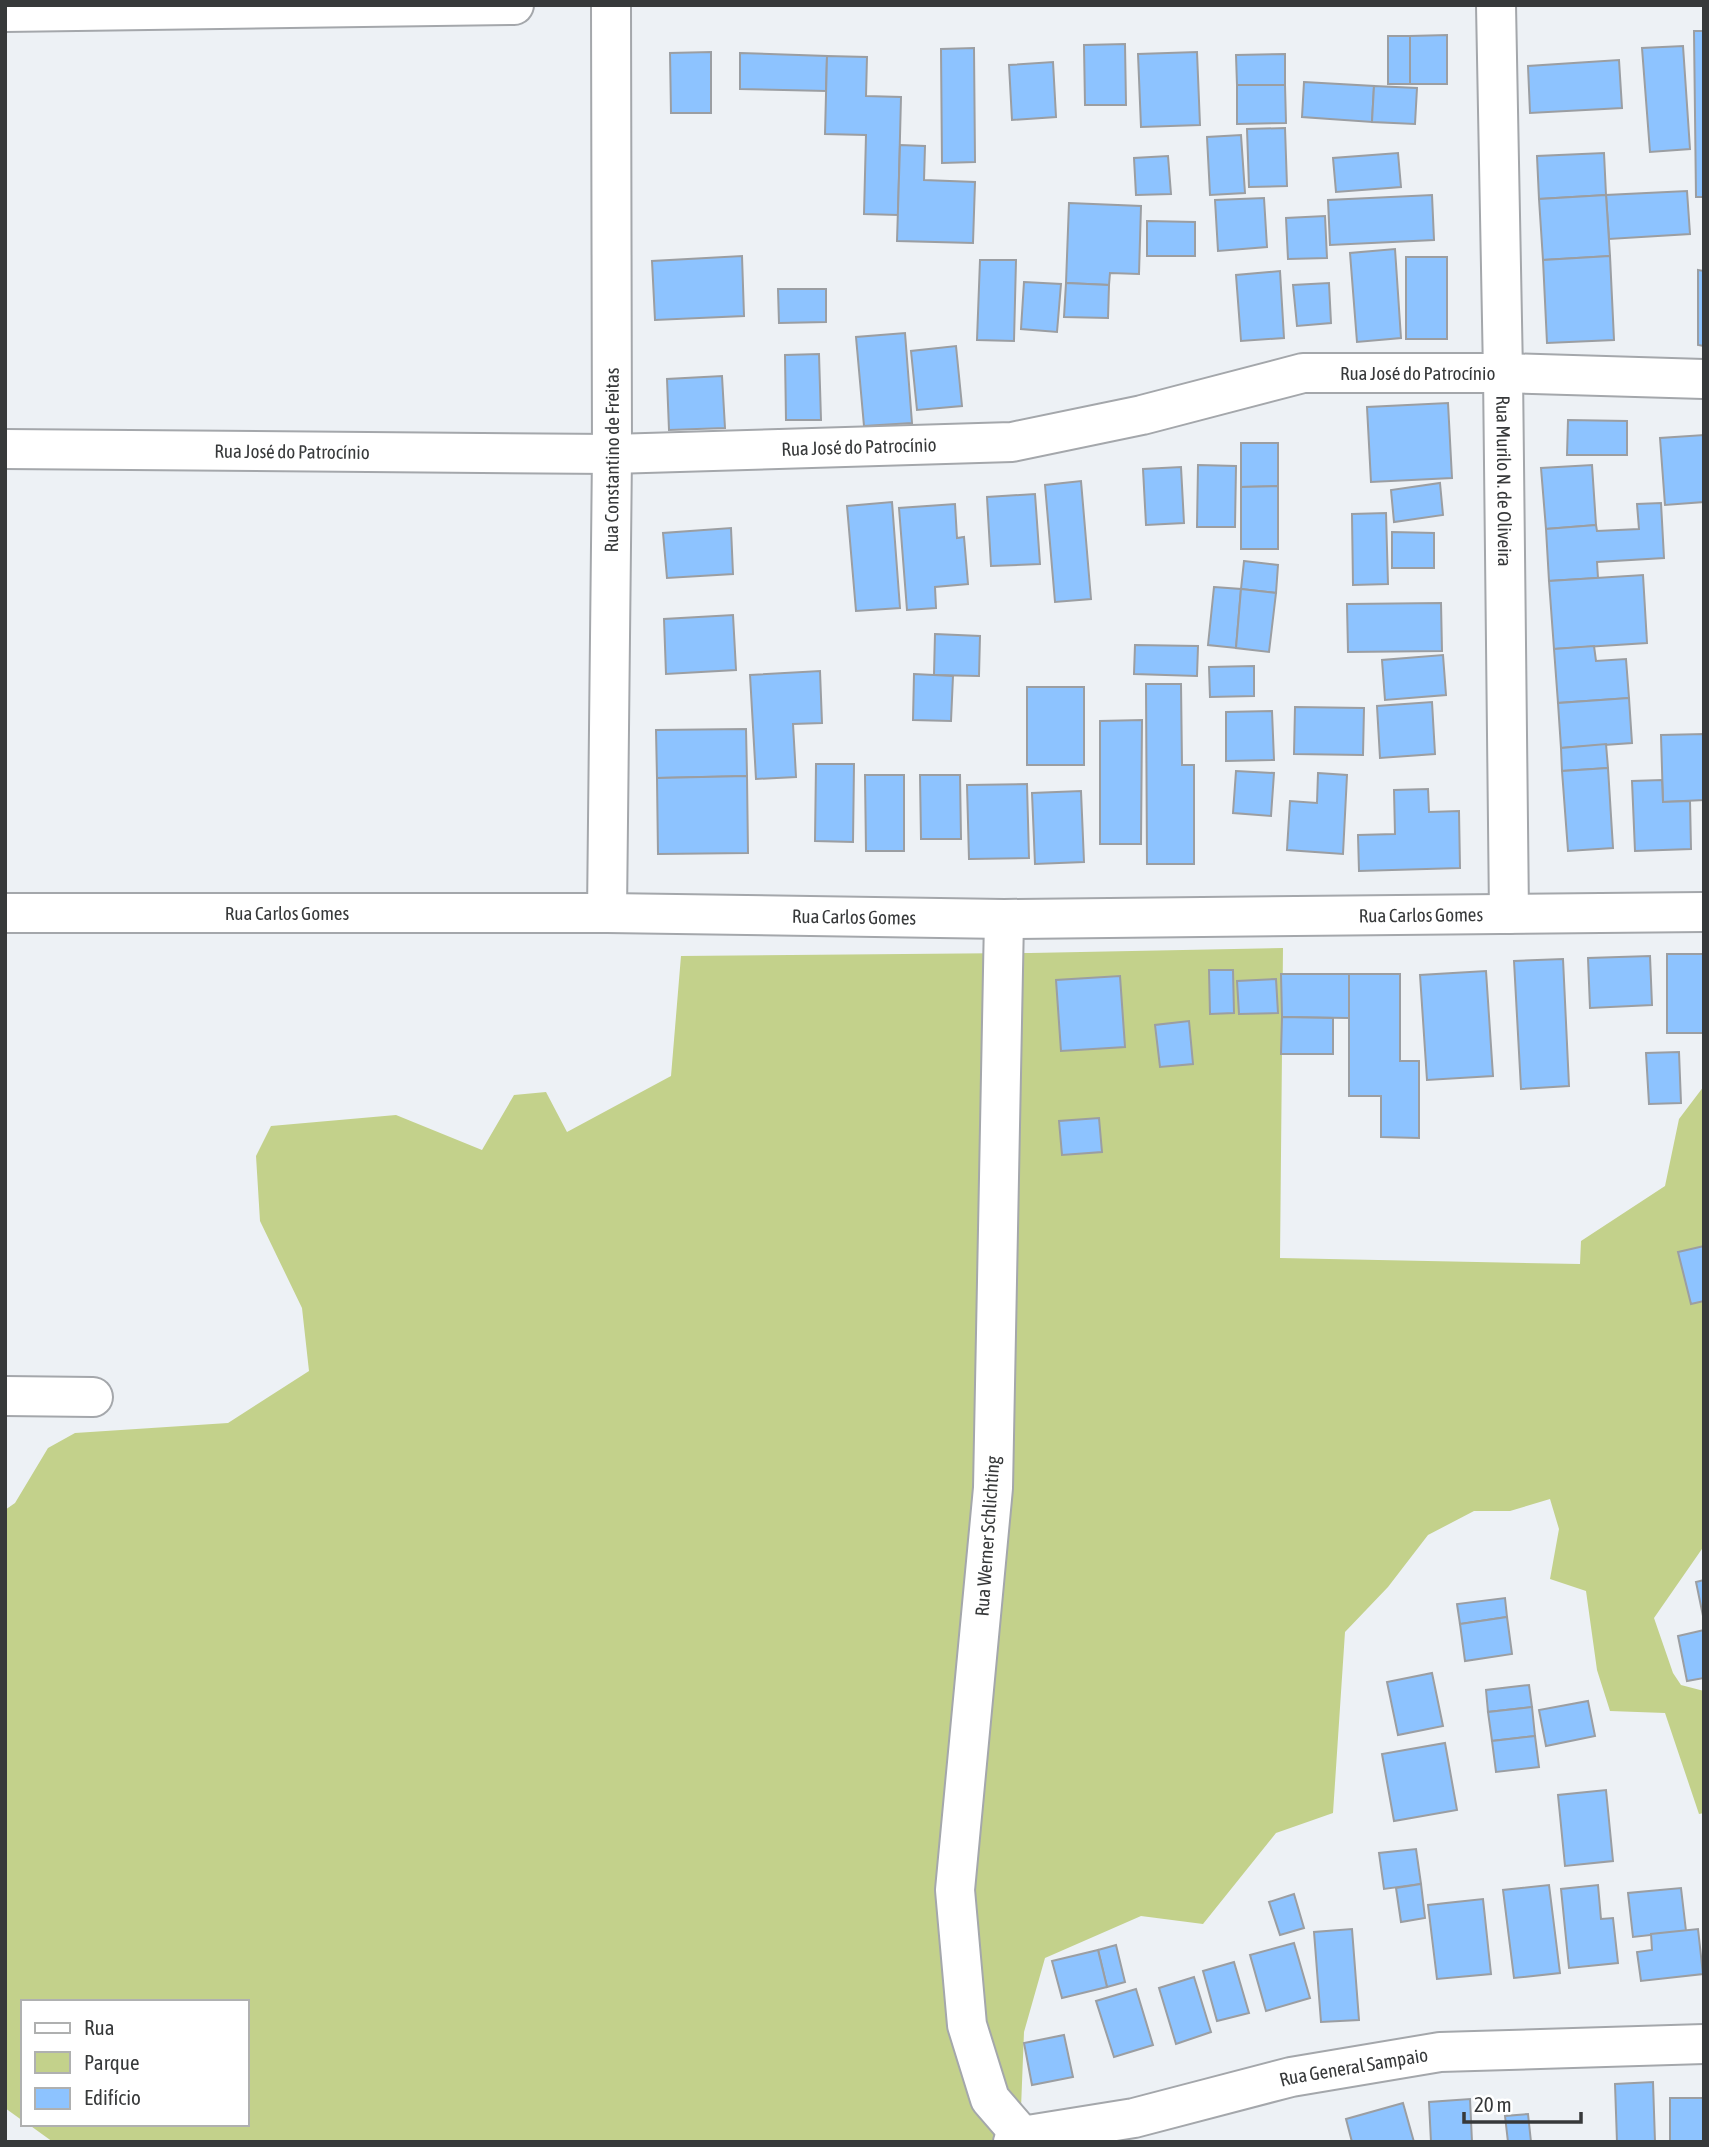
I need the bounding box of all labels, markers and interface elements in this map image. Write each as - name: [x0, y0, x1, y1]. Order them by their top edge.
- street label: Rua José do Patrocínio: [1340, 362, 1495, 384]
- street label: Rua Constantino de Freitas: [600, 367, 623, 553]
- street label: Rua Murilo N. de Oliveira: [1492, 395, 1516, 567]
- street label: Rua José do Patrocínio: [781, 433, 937, 460]
- street label: Rua José do Patrocínio: [214, 440, 370, 463]
- street label: Rua Carlos Gomes: [225, 902, 349, 924]
- street label: Rua Carlos Gomes: [1359, 903, 1484, 926]
- street label: Rua Carlos Gomes: [792, 905, 917, 929]
- street label: Rua Werner Schlichting: [970, 1454, 1004, 1617]
- legend: [21, 2000, 248, 2126]
- text: Rua: [84, 2015, 114, 2039]
- street label: Rua General Sampaio: [1277, 2043, 1430, 2091]
- text: Parque: [84, 2050, 139, 2074]
- scale bar: [1464, 2080, 1581, 2124]
- text: Edifício: [84, 2085, 141, 2109]
- text: 20 m: [1474, 2092, 1512, 2116]

